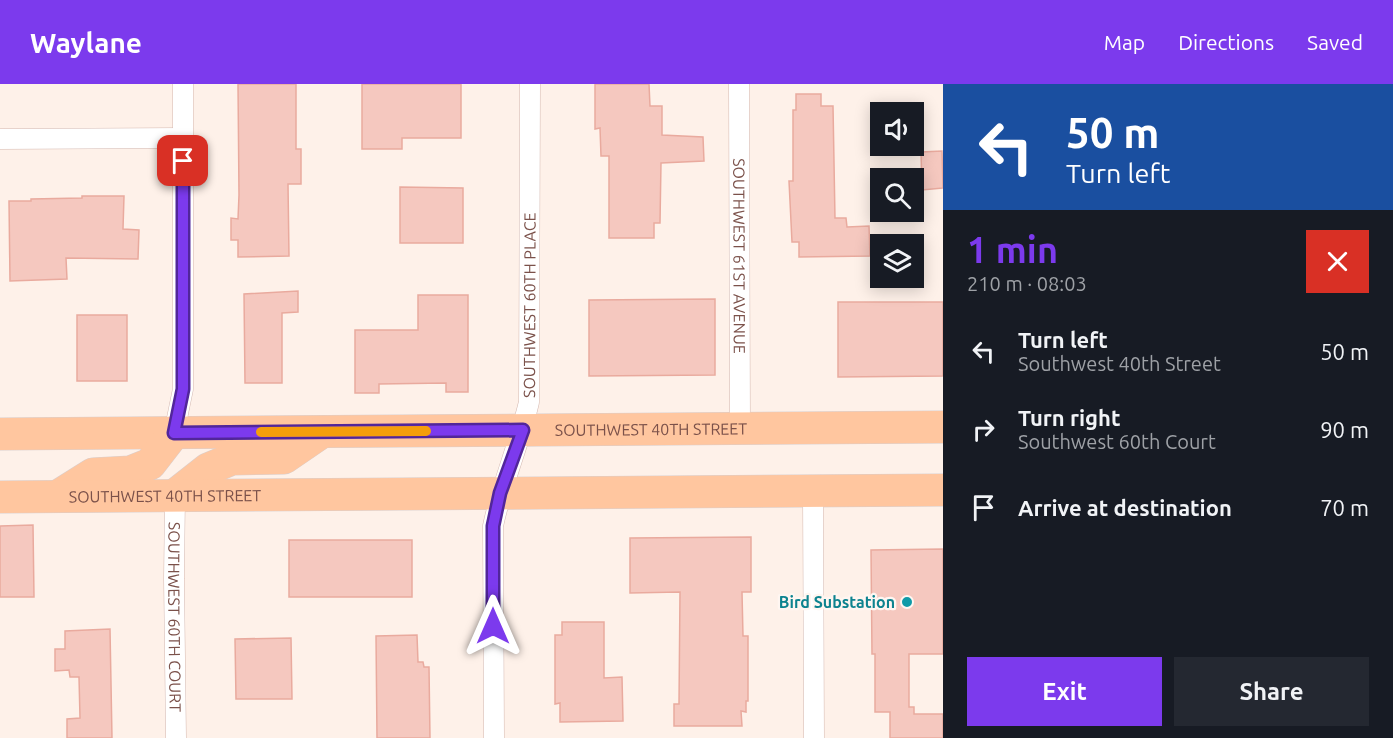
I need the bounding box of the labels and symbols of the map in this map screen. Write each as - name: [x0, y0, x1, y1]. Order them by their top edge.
- pin: [157, 135, 208, 186]
- street label: SOUTHWEST 61ST AVENUE: [730, 158, 749, 354]
- street label: SOUTHWEST 60TH PLACE: [520, 212, 539, 398]
- street label: SOUTHWEST 40TH STREET: [555, 419, 747, 439]
- street label: SOUTHWEST 40TH STREET: [69, 486, 261, 505]
- street label: SOUTHWEST 60TH COURT: [165, 522, 185, 712]
- place label: Bird Substation: [779, 593, 895, 611]
- position arrow: [461, 594, 525, 658]
- marker: Bird Substation: [900, 595, 914, 609]

